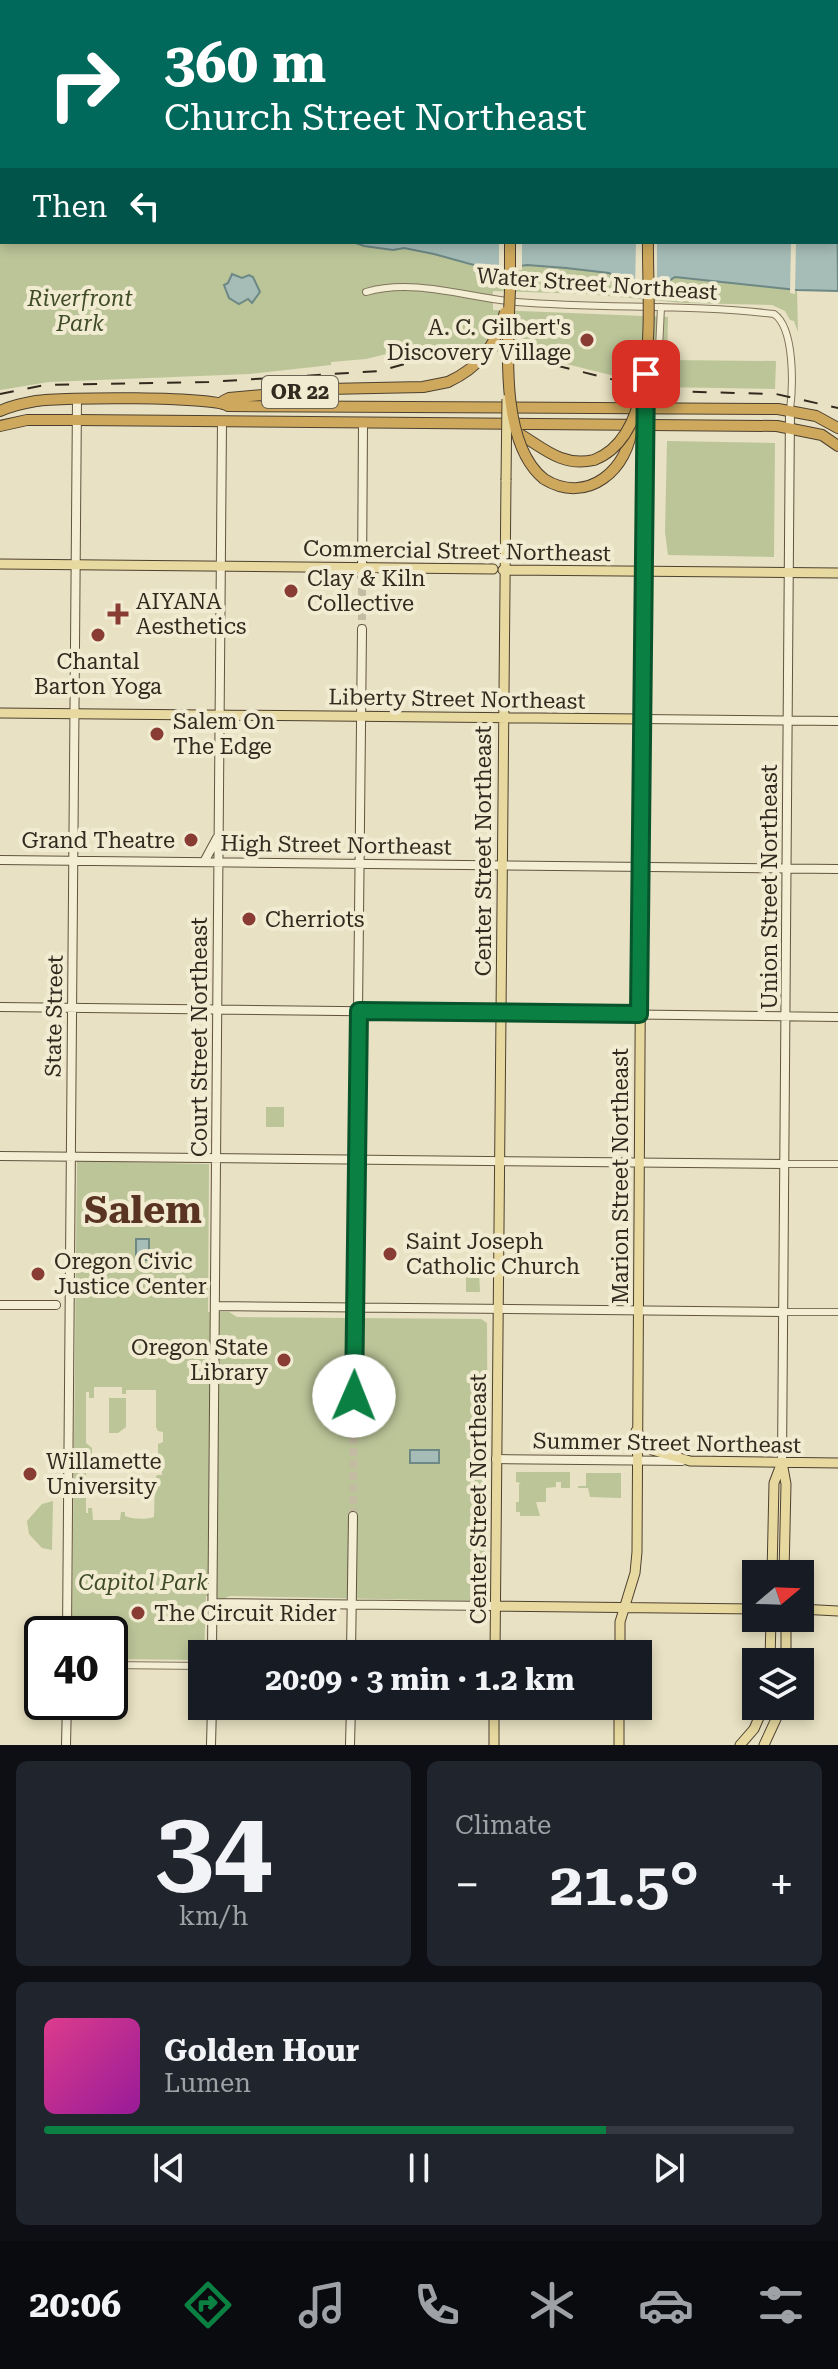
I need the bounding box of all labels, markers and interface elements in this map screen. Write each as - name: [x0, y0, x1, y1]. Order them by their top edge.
- text: 360 m: [164, 30, 326, 96]
- icon: right: [32, 32, 136, 136]
- text: Church Street Northeast: [164, 97, 587, 139]
- icon: left: [123, 184, 167, 228]
- text: Then: [32, 189, 107, 224]
- street label: Water Street Northeast: [476, 263, 718, 305]
- park label: Riverfront Park: [26, 286, 133, 336]
- place label: A. C. Gilbert's Discovery Village: [387, 315, 571, 365]
- marker: A. C. Gilbert's Discovery Village: [578, 331, 596, 349]
- pin: [612, 340, 680, 408]
- icon: arrive: [624, 352, 668, 396]
- road number: OR 22: [262, 376, 338, 408]
- street label: Commercial Street Northeast: [303, 536, 611, 566]
- place label: Clay & Kiln Collective: [307, 566, 425, 616]
- marker: Clay & Kiln Collective: [282, 582, 300, 600]
- place label: AIYANA Aesthetics: [136, 589, 246, 639]
- marker: AIYANA Aesthetics: [107, 603, 129, 625]
- marker: Chantal Barton Yoga: [89, 626, 107, 644]
- place label: Chantal Barton Yoga: [34, 649, 162, 699]
- street label: Liberty Street Northeast: [328, 684, 586, 714]
- place label: Salem On The Edge: [173, 709, 275, 759]
- marker: Salem On The Edge: [148, 725, 166, 743]
- street label: Center Street Northeast: [471, 726, 496, 976]
- street label: Union Street Northeast: [757, 764, 782, 1010]
- place label: Grand Theatre: [21, 828, 175, 853]
- street label: High Street Northeast: [220, 830, 452, 860]
- marker: Grand Theatre: [182, 831, 200, 849]
- place label: Cherriots: [265, 907, 364, 932]
- marker: Cherriots: [240, 910, 258, 928]
- street label: Court Street Northeast: [187, 917, 212, 1157]
- street label: State Street: [40, 955, 68, 1077]
- street label: Marion Street Northeast: [608, 1048, 633, 1304]
- district label: Salem: [84, 1188, 202, 1232]
- place label: Saint Joseph Catholic Church: [406, 1229, 580, 1279]
- marker: Saint Joseph Catholic Church: [381, 1245, 399, 1263]
- place label: Oregon Civic Justice Center: [54, 1249, 207, 1299]
- marker: Oregon Civic Justice Center: [29, 1265, 47, 1283]
- place label: Oregon State Library: [131, 1335, 268, 1385]
- marker: Oregon State Library: [275, 1351, 293, 1369]
- position arrow: [312, 1354, 396, 1438]
- street label: Center Street Northeast: [466, 1374, 491, 1624]
- street label: Summer Street Northeast: [533, 1428, 801, 1458]
- place label: Willamette University: [46, 1449, 161, 1499]
- marker: Willamette University: [21, 1465, 39, 1483]
- north arrow: [742, 1560, 814, 1632]
- map controls: [742, 1560, 814, 1720]
- park label: Capitol Park: [78, 1570, 208, 1595]
- place label: The Circuit Rider: [154, 1601, 337, 1626]
- marker: The Circuit Rider: [129, 1604, 147, 1622]
- speed limit sign: 40: [24, 1616, 128, 1720]
- button: layers: [742, 1648, 814, 1720]
- text: 20:09 · 3 min · 1.2 km: [265, 1662, 575, 1697]
- text: 34: [155, 1788, 272, 1909]
- text: Climate: [455, 1810, 551, 1840]
- text: 21.5°: [550, 1849, 699, 1920]
- text: −: [455, 1859, 480, 1911]
- text: +: [769, 1859, 794, 1911]
- text: km/h: [179, 1901, 248, 1931]
- text: Golden Hour: [164, 2033, 359, 2068]
- text: Lumen: [164, 2068, 251, 2098]
- icon: previous: [147, 2146, 191, 2190]
- icon: pause: [397, 2146, 441, 2190]
- icon: next: [647, 2146, 691, 2190]
- icon: directions: [180, 2277, 236, 2333]
- icon: music: [294, 2277, 350, 2333]
- icon: phone: [409, 2277, 465, 2333]
- icon: climate: [524, 2277, 580, 2333]
- icon: car: [638, 2277, 694, 2333]
- icon: filters: [753, 2277, 809, 2333]
- text: 20:06: [29, 2284, 121, 2326]

